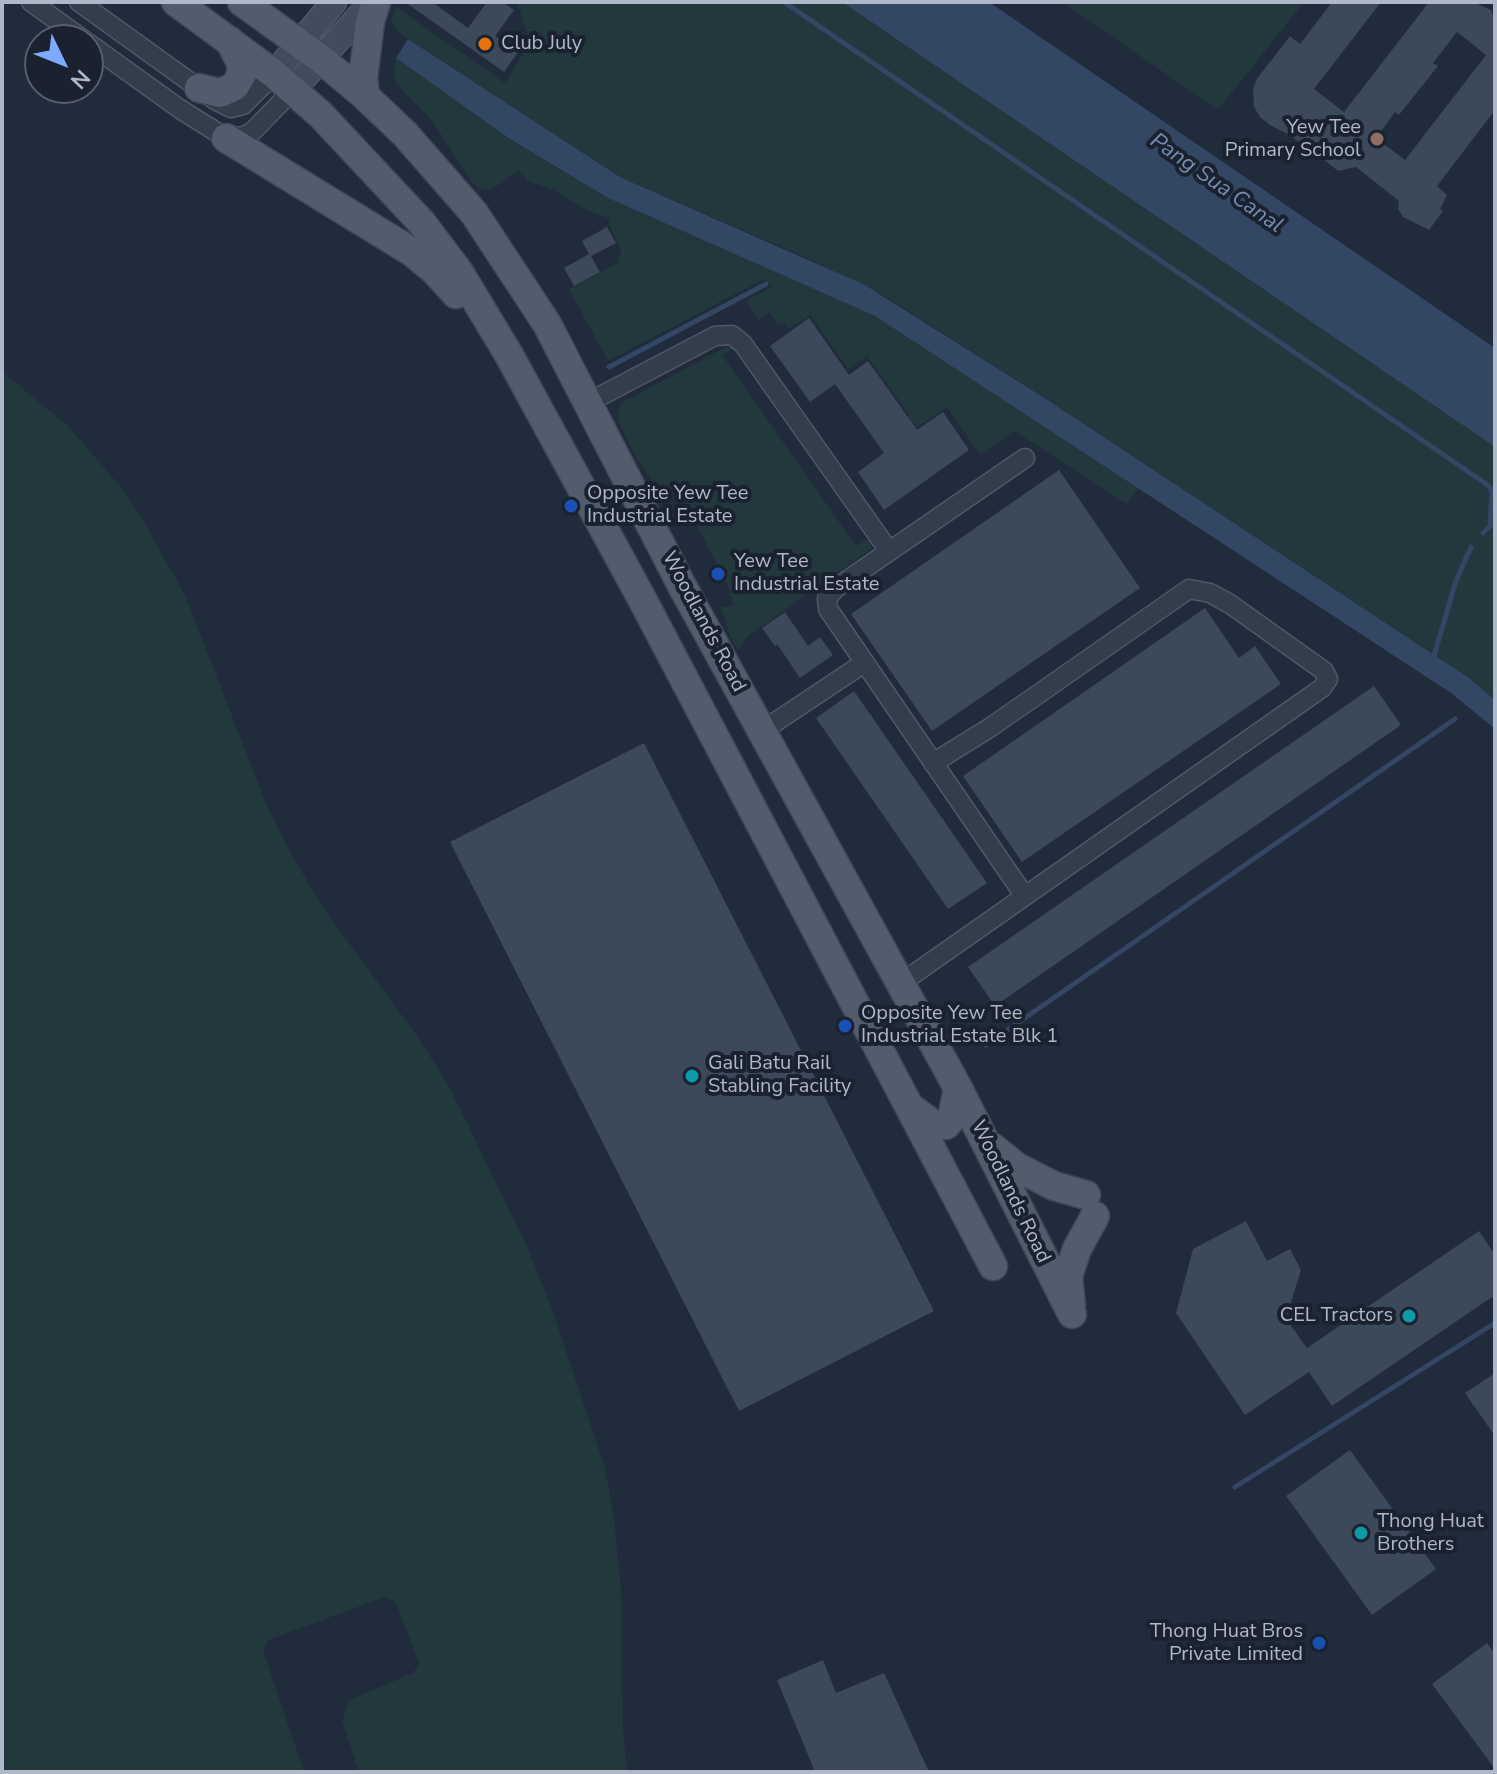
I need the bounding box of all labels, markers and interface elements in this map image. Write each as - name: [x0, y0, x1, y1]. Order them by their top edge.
- north arrow: [24, 24, 104, 104]
- place label: Club July: [501, 32, 582, 56]
- marker: Club July: [476, 35, 494, 53]
- text: N: [64, 63, 97, 95]
- place label: Yew Tee Primary School: [1225, 116, 1361, 163]
- water label: Pang Sua Canal: [1145, 128, 1287, 240]
- marker: Yew Tee Primary School: [1368, 130, 1386, 148]
- place label: Opposite Yew Tee Industrial Estate: [587, 482, 748, 529]
- marker: Opposite Yew Tee Industrial Estate: [562, 497, 580, 515]
- street label: Woodlands Road: [656, 548, 750, 696]
- place label: Yew Tee Industrial Estate: [734, 550, 880, 597]
- marker: Yew Tee Industrial Estate: [709, 565, 727, 583]
- place label: Opposite Yew Tee Industrial Estate Blk 1: [861, 1002, 1058, 1049]
- marker: Opposite Yew Tee Industrial Estate Blk 1: [836, 1017, 854, 1035]
- place label: Gali Batu Rail Stabling Facility: [708, 1052, 851, 1099]
- marker: Gali Batu Rail Stabling Facility: [683, 1067, 701, 1085]
- street label: Woodlands Road: [965, 1117, 1055, 1267]
- place label: CEL Tractors: [1280, 1304, 1393, 1328]
- marker: CEL Tractors: [1400, 1307, 1418, 1325]
- place label: Thong Huat Brothers: [1377, 1510, 1484, 1557]
- marker: Thong Huat Brothers: [1352, 1524, 1370, 1542]
- place label: Thong Huat Bros Private Limited: [1150, 1620, 1303, 1667]
- marker: Thong Huat Bros Private Limited: [1310, 1634, 1328, 1652]

